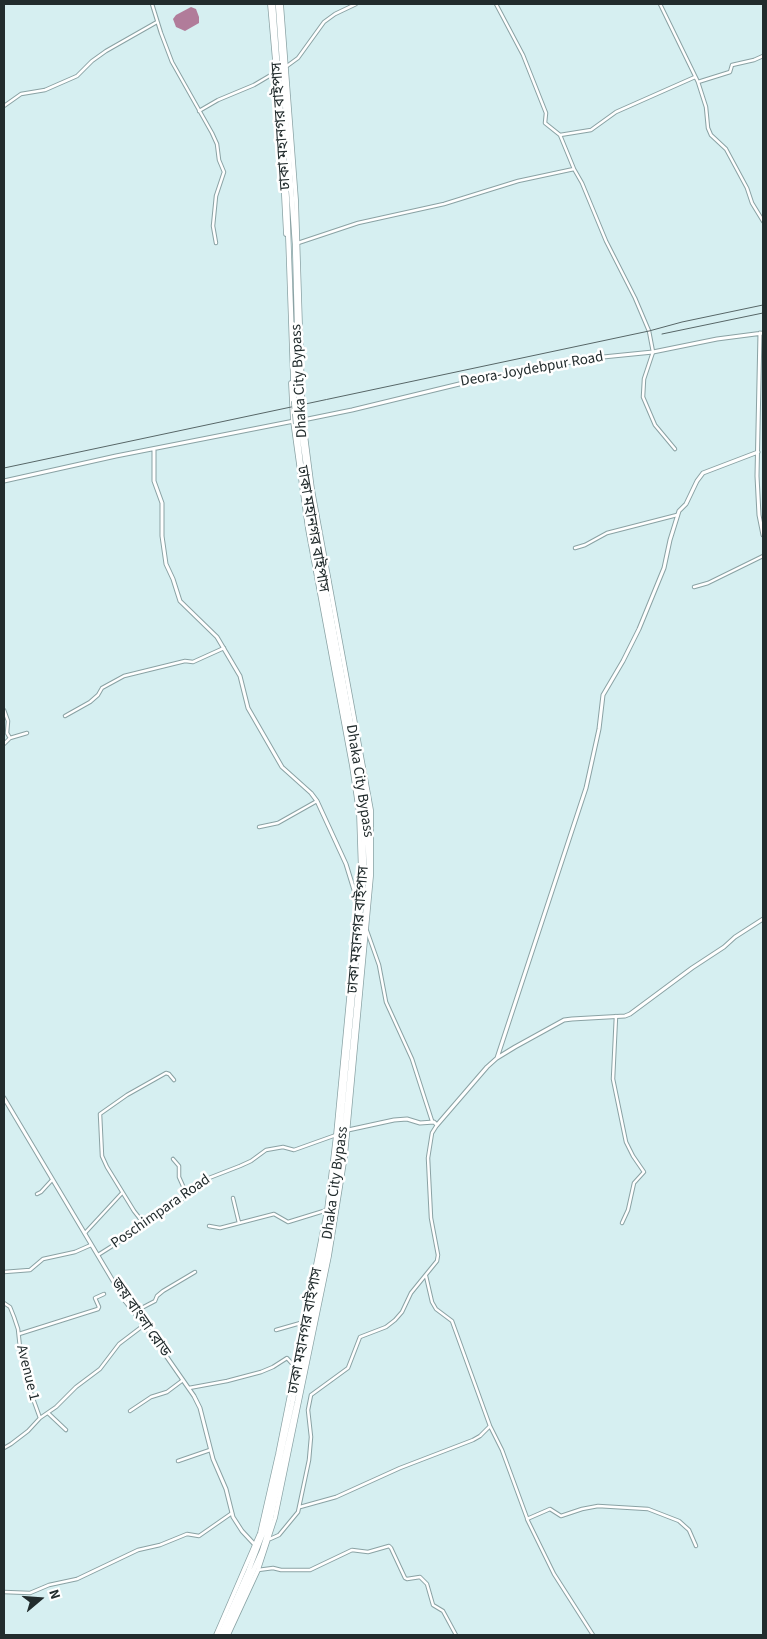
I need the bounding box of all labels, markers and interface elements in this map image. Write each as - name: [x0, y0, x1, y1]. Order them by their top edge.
- street label: ঢাকা মহানগর বাইপাস: [269, 61, 295, 191]
- street label: Dhaka City Bypass: [288, 324, 312, 438]
- street label: Deora-Joydebpur Road: [459, 349, 605, 391]
- street label: ঢাকা মহানগর বাইপাস: [292, 464, 332, 594]
- street label: Dhaka City Bypass: [341, 723, 377, 839]
- street label: ঢাকা মহানগর বাইপাস: [344, 865, 374, 995]
- street label: Dhaka City Bypass: [319, 1125, 353, 1241]
- street label: Poschimpara Road: [108, 1171, 214, 1253]
- street label: ঢাকা মহানগর বাইপাস: [285, 1266, 327, 1396]
- street label: জয় বাংলা রোড: [106, 1275, 174, 1361]
- street label: Avenue 1: [11, 1343, 43, 1403]
- north arrow: [15, 1574, 65, 1624]
- text: N: [43, 1587, 65, 1602]

